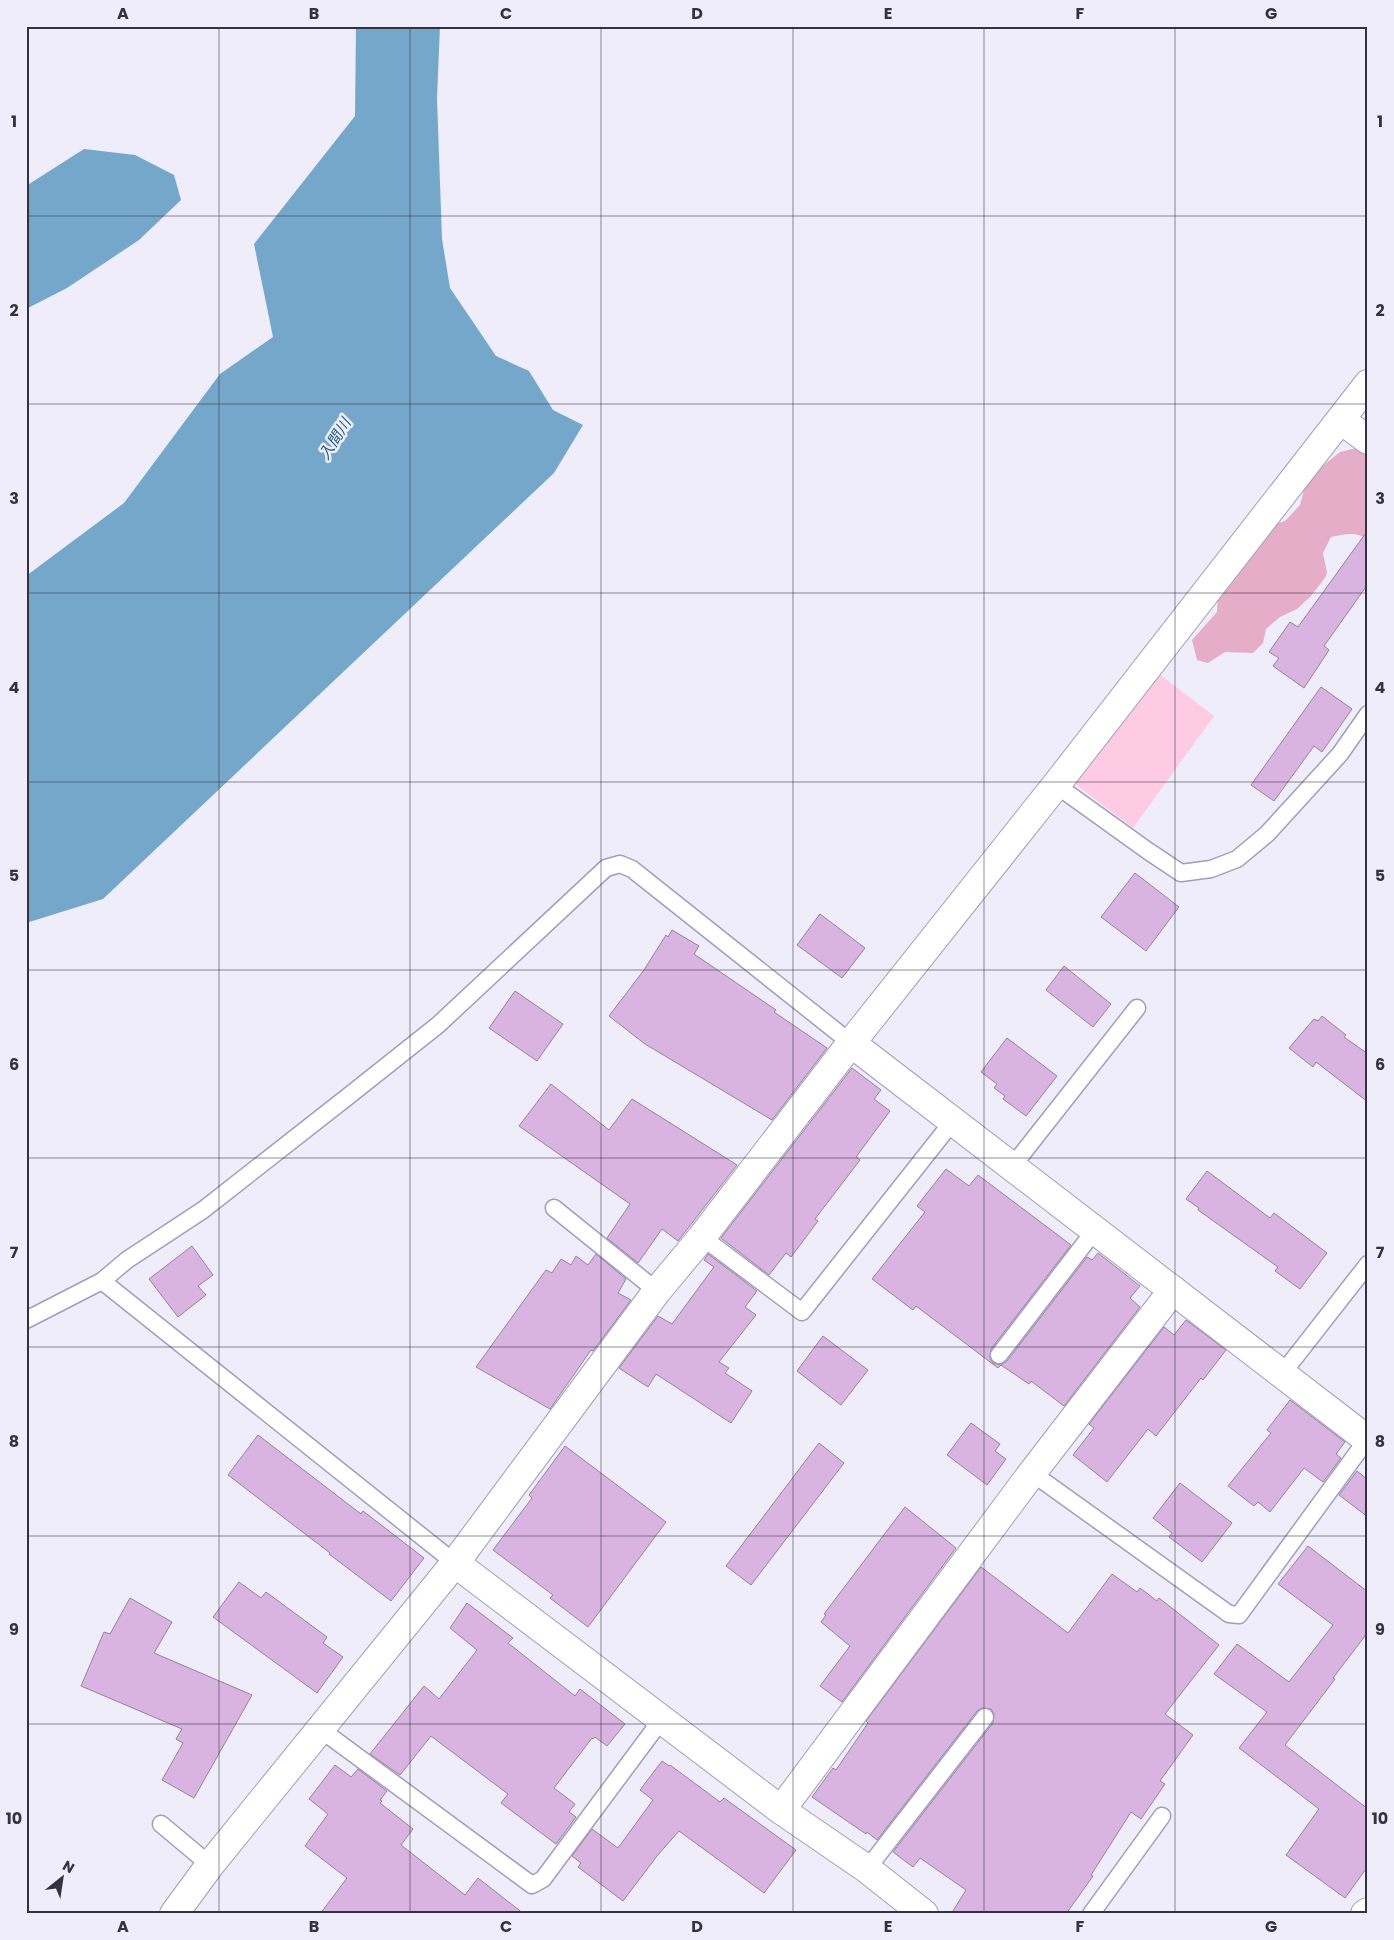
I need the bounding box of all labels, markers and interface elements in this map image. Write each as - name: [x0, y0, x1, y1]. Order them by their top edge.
- text: A: [117, 2, 129, 25]
- text: B: [309, 2, 319, 25]
- text: C: [500, 2, 512, 25]
- text: D: [691, 2, 703, 25]
- text: E: [884, 2, 892, 25]
- text: F: [1076, 2, 1085, 25]
- text: G: [1265, 2, 1277, 25]
- text: 1: [11, 110, 17, 133]
- text: 1: [1377, 110, 1383, 133]
- text: 2: [9, 299, 19, 322]
- text: 2: [1375, 299, 1385, 322]
- water label: 入間川: [314, 412, 356, 463]
- text: 3: [9, 487, 19, 510]
- text: 3: [1375, 487, 1385, 510]
- text: 4: [9, 676, 20, 699]
- text: 4: [1375, 676, 1386, 699]
- text: 5: [9, 864, 19, 887]
- text: 5: [1375, 864, 1385, 887]
- text: 6: [9, 1053, 19, 1076]
- text: 6: [1375, 1053, 1385, 1076]
- text: 7: [10, 1241, 19, 1264]
- text: 7: [1376, 1241, 1385, 1264]
- text: 8: [9, 1430, 19, 1453]
- text: 8: [1375, 1430, 1385, 1453]
- text: 9: [9, 1618, 19, 1641]
- text: 9: [1375, 1618, 1385, 1641]
- text: 10: [6, 1807, 22, 1830]
- text: 10: [1372, 1807, 1388, 1830]
- north arrow: [38, 1852, 88, 1902]
- text: N: [59, 1855, 78, 1878]
- text: A: [117, 1915, 129, 1938]
- text: B: [309, 1915, 319, 1938]
- text: C: [500, 1915, 512, 1938]
- text: D: [691, 1915, 703, 1938]
- text: E: [884, 1915, 892, 1938]
- text: F: [1076, 1915, 1085, 1938]
- text: G: [1265, 1915, 1277, 1938]

